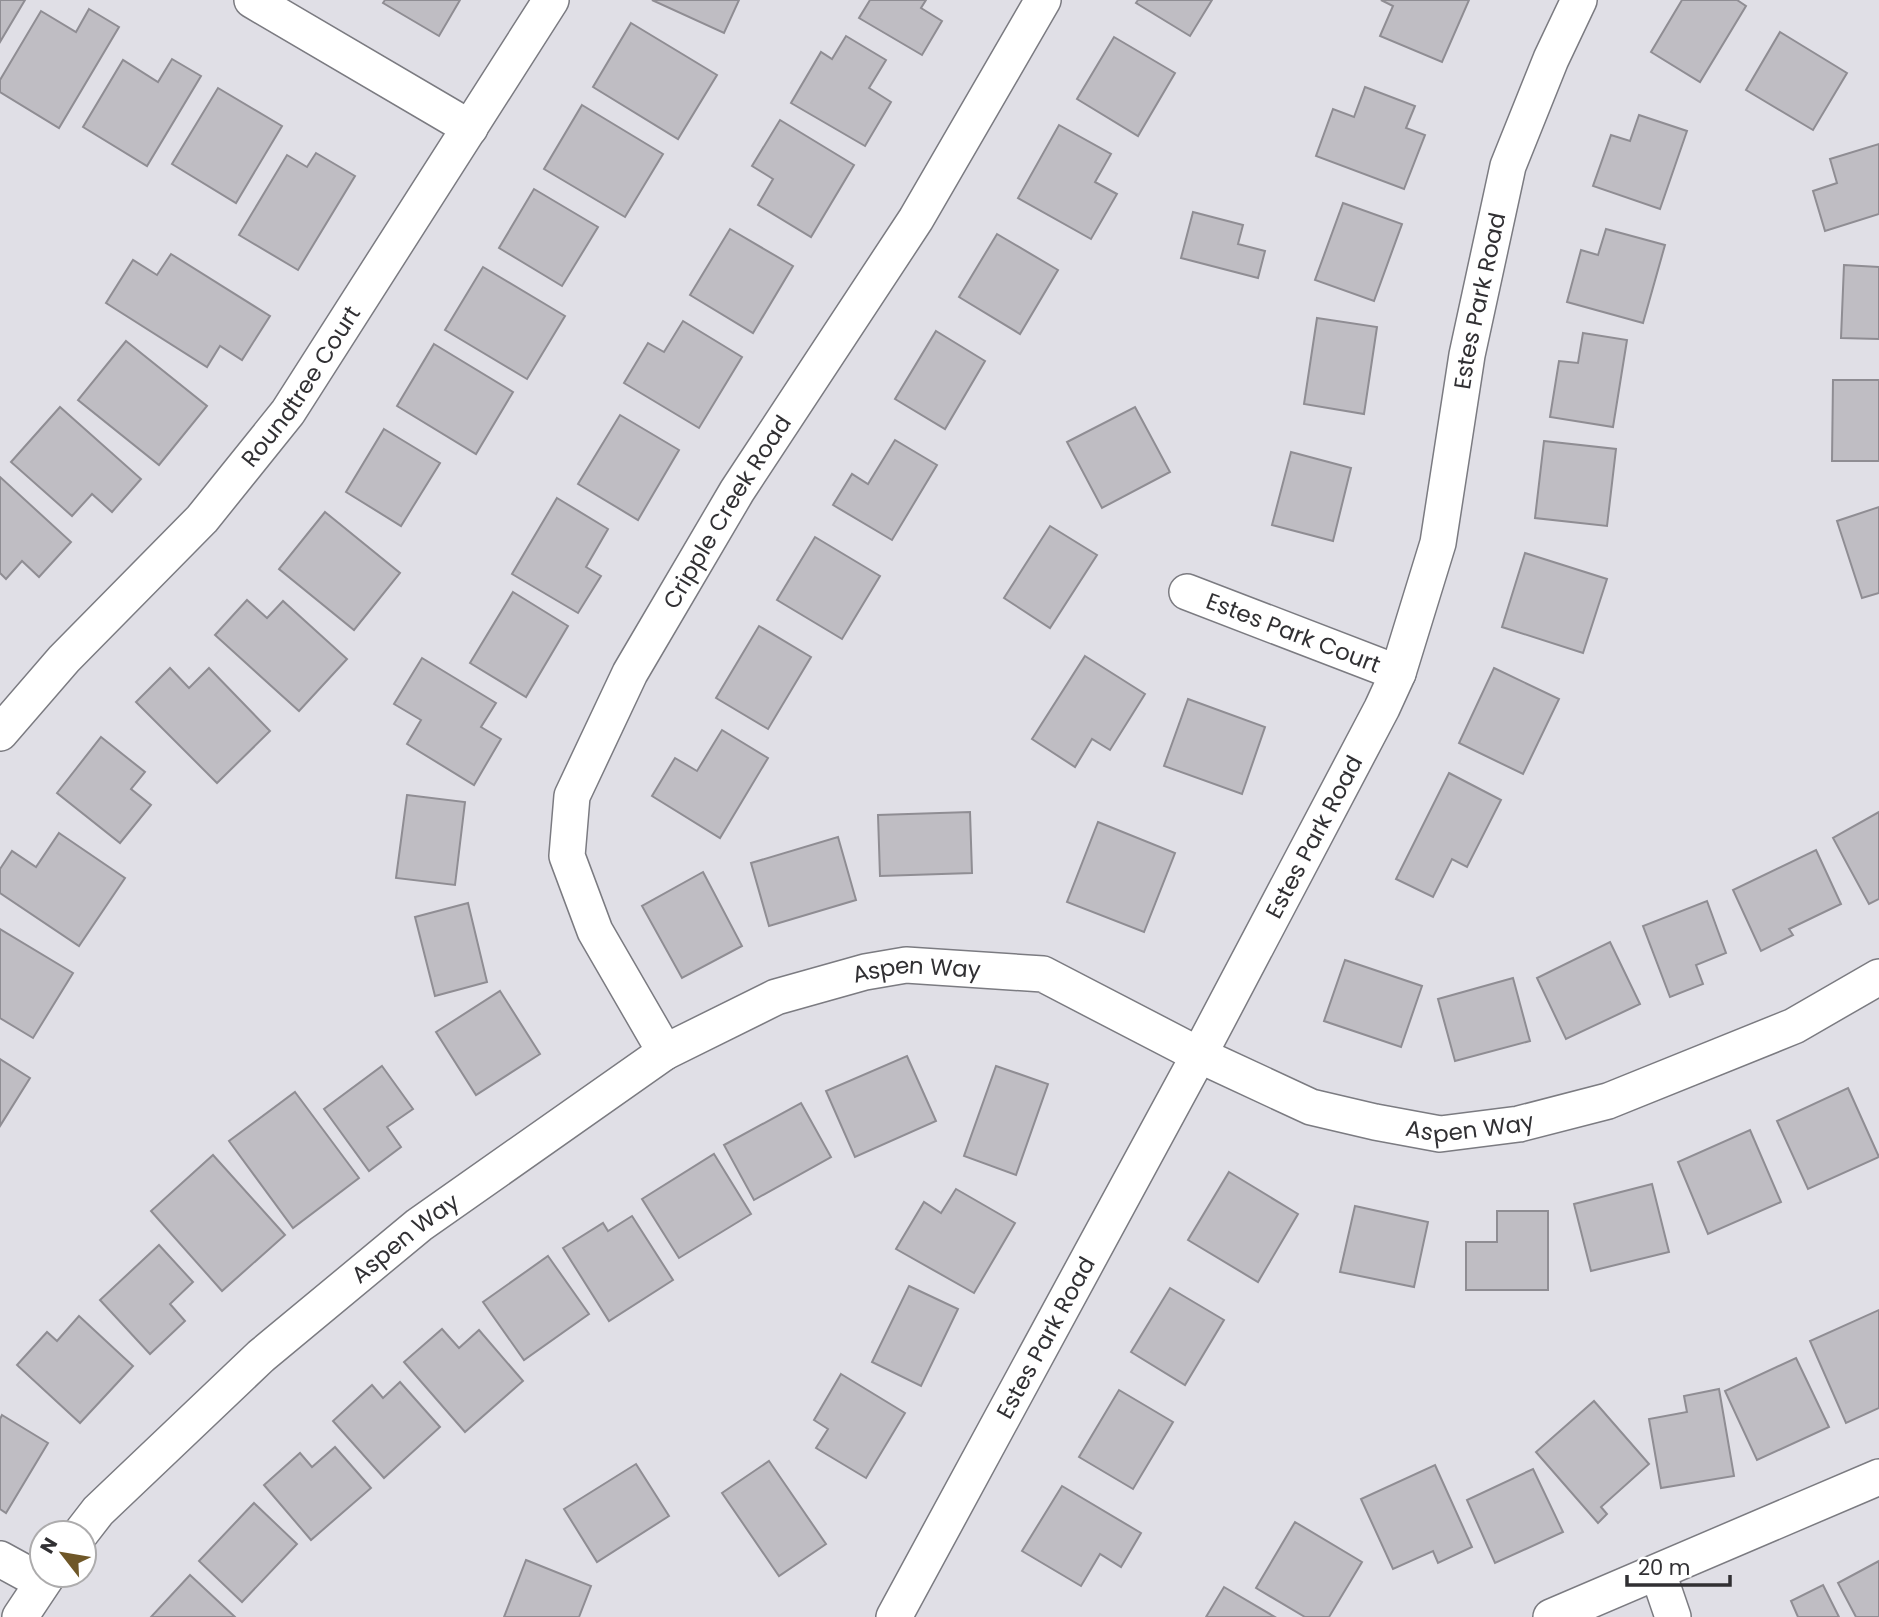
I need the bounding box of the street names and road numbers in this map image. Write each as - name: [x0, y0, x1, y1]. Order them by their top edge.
- street label: Estes Park Road: [1446, 209, 1513, 391]
- street label: Roundtree Court: [234, 300, 368, 474]
- street label: Cripple Creek Road: [655, 409, 799, 615]
- street label: Estes Park Court: [1202, 585, 1385, 681]
- street label: Estes Park Road: [1258, 750, 1370, 924]
- street label: Aspen Way: [848, 949, 982, 991]
- street label: Aspen Way: [1403, 1105, 1538, 1151]
- street label: Aspen Way: [344, 1186, 466, 1291]
- street label: Estes Park Road: [989, 1251, 1103, 1424]

